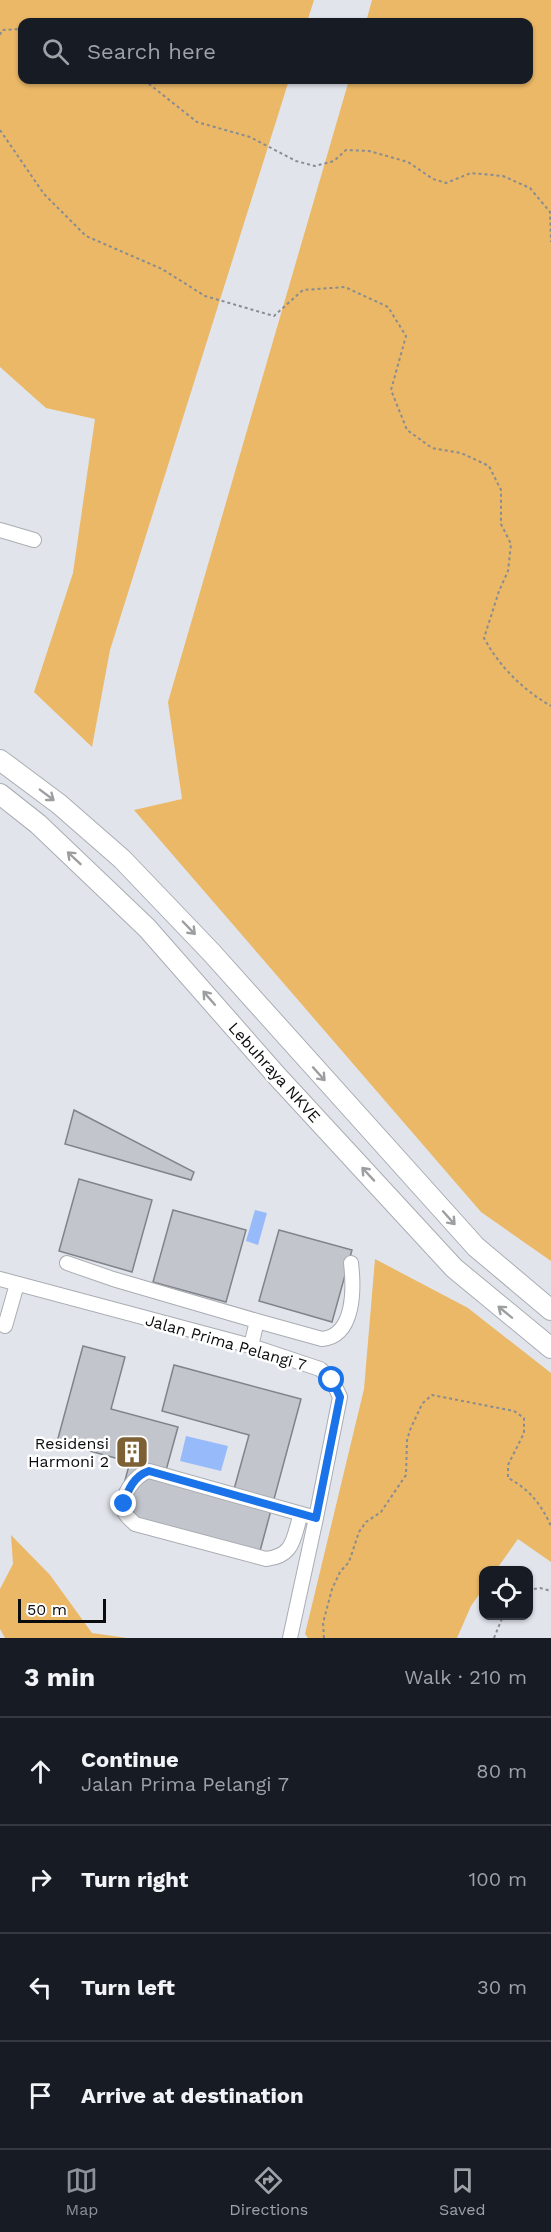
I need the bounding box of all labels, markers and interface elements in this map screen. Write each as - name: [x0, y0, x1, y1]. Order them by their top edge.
- search box: [18, 18, 533, 84]
- icon: search: [39, 35, 72, 68]
- text: Search here: [87, 39, 216, 64]
- one-way arrow: [38, 789, 54, 801]
- one-way arrow: [67, 851, 82, 865]
- one-way arrow: [181, 921, 196, 936]
- one-way arrow: [202, 991, 216, 1006]
- street label: Lebuhraya NKVE: [225, 1018, 325, 1126]
- one-way arrow: [312, 1066, 326, 1081]
- one-way arrow: [361, 1167, 375, 1182]
- one-way arrow: [442, 1210, 456, 1225]
- one-way arrow: [498, 1305, 513, 1319]
- street label: Jalan Prima Pelangi 7: [143, 1310, 308, 1375]
- route start: [318, 1366, 344, 1392]
- place label: Residensi Harmoni 2: [28, 1434, 109, 1471]
- building icon: Residensi Harmoni 2: [114, 1434, 150, 1470]
- route end: [110, 1490, 136, 1516]
- map controls: [479, 1566, 533, 1620]
- button: locate: [479, 1566, 533, 1620]
- scale bar: [18, 1596, 106, 1624]
- text: 50 m: [27, 1600, 67, 1619]
- text: 3 min: [24, 1662, 95, 1692]
- text: Walk · 210 m: [404, 1665, 527, 1689]
- text: Continue: [81, 1747, 179, 1772]
- icon: ahead: [24, 1755, 57, 1788]
- text: 80 m: [476, 1759, 527, 1783]
- text: Jalan Prima Pelangi 7: [81, 1772, 289, 1796]
- icon: right: [24, 1863, 57, 1896]
- text: Turn right: [81, 1867, 188, 1892]
- text: 100 m: [468, 1867, 527, 1891]
- icon: left: [24, 1971, 57, 2004]
- text: Turn left: [81, 1975, 175, 2000]
- text: 30 m: [477, 1975, 527, 1999]
- icon: arrive: [24, 2079, 57, 2112]
- text: Arrive at destination: [81, 2083, 304, 2108]
- tab: Map: [65, 2164, 98, 2219]
- tab: Directions: [229, 2164, 308, 2219]
- tab: Saved: [439, 2164, 486, 2219]

